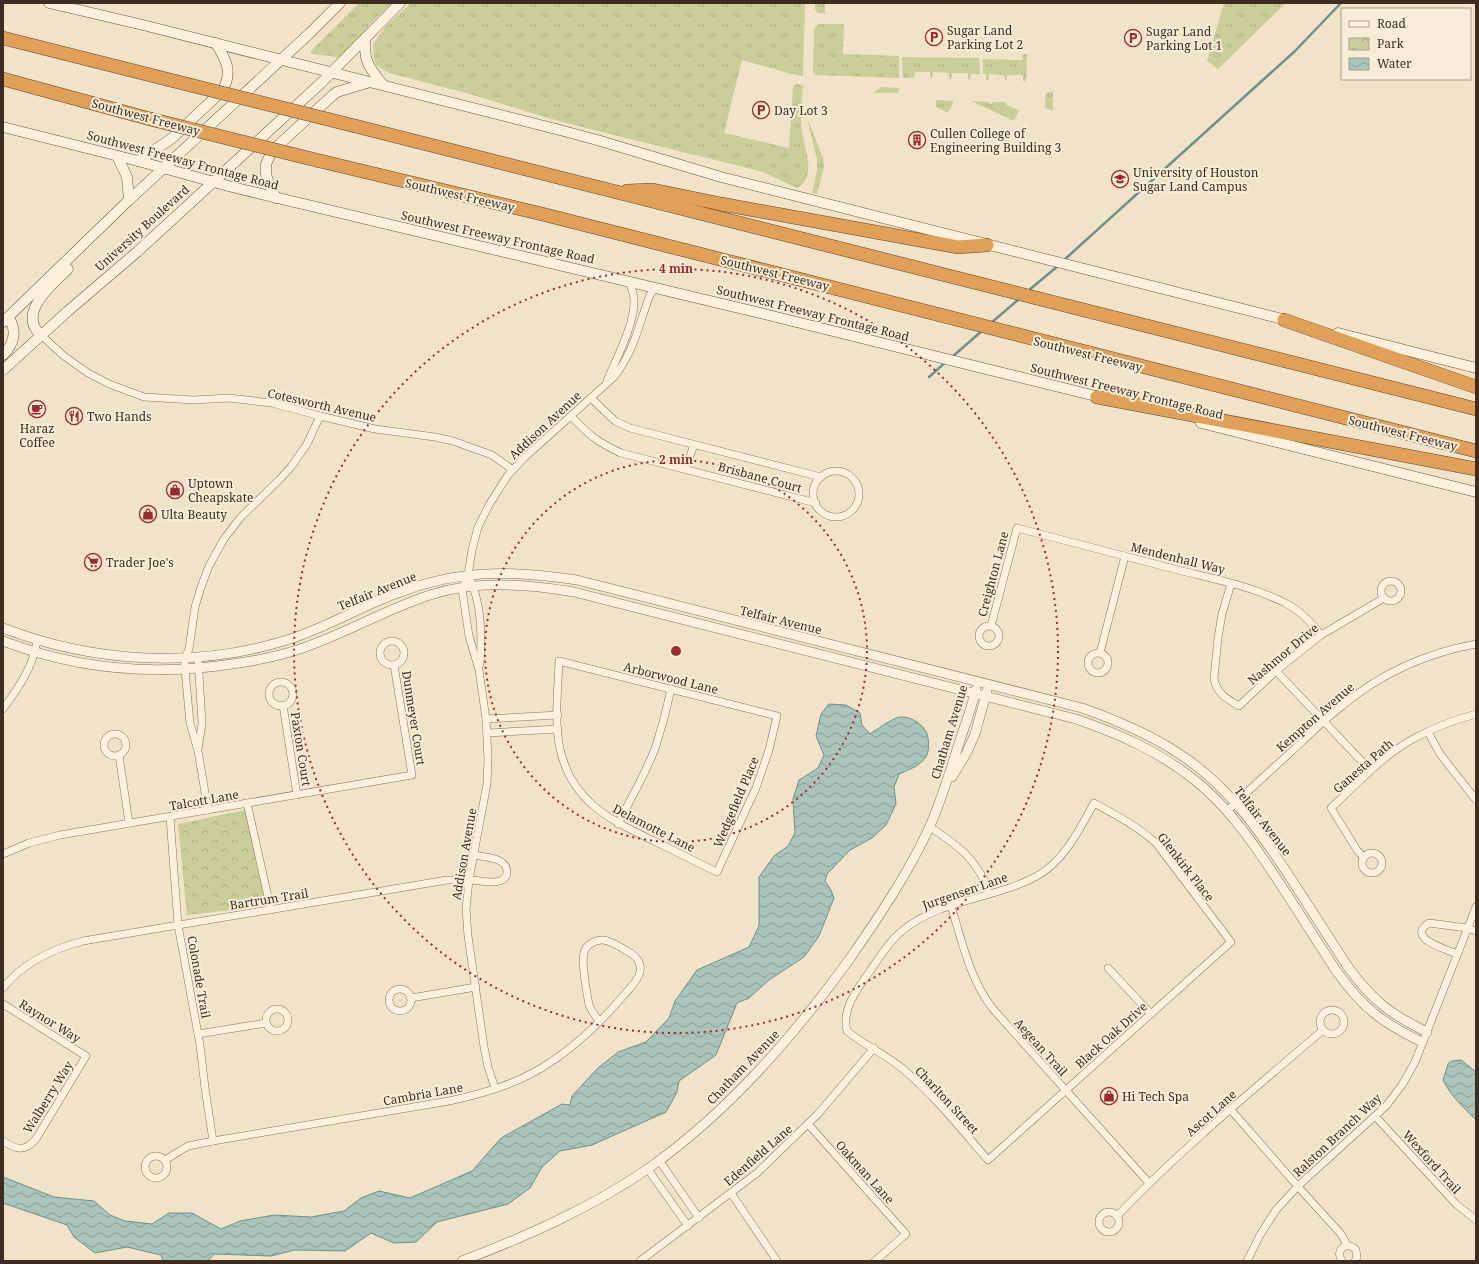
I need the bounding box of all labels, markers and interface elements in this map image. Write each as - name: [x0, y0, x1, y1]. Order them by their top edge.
- legend: [1341, 8, 1471, 80]
- text: Road: [1377, 15, 1407, 32]
- place label: Sugar Land Parking Lot 2: [947, 22, 1023, 53]
- place label: Sugar Land Parking Lot 1: [1146, 23, 1222, 54]
- parking icon: Sugar Land Parking Lot 2: [924, 27, 944, 47]
- parking icon: Sugar Land Parking Lot 1: [1123, 28, 1143, 48]
- text: Park: [1377, 35, 1405, 52]
- text: Water: [1377, 55, 1412, 72]
- street label: Southwest Freeway: [90, 94, 202, 140]
- parking icon: Day Lot 3: [751, 100, 771, 120]
- place label: Day Lot 3: [774, 102, 828, 119]
- place label: Cullen College of Engineering Building 3: [930, 125, 1061, 156]
- street label: Southwest Freeway Frontage Road: [85, 126, 281, 194]
- building icon: Cullen College of Engineering Building 3: [907, 130, 927, 150]
- place label: University of Houston Sugar Land Campus: [1133, 164, 1259, 195]
- school or university icon: University of Houston Sugar Land Campus: [1110, 169, 1130, 189]
- street label: Southwest Freeway: [404, 174, 517, 216]
- street label: University Boulevard: [91, 181, 193, 275]
- street label: Southwest Freeway Frontage Road: [400, 206, 597, 268]
- street label: Southwest Freeway: [719, 251, 831, 295]
- text: 4 min: [659, 260, 693, 277]
- street label: Southwest Freeway Frontage Road: [715, 281, 912, 345]
- street label: Southwest Freeway: [1032, 332, 1144, 376]
- street label: Southwest Freeway Frontage Road: [1029, 359, 1226, 423]
- street label: Cotesworth Avenue: [266, 384, 378, 426]
- street label: Addison Avenue: [505, 387, 585, 463]
- cafe icon: Haraz Coffee: [27, 399, 47, 419]
- restaurant icon: Two Hands: [64, 406, 84, 426]
- place label: Two Hands: [87, 408, 152, 425]
- street label: Southwest Freeway: [1347, 411, 1459, 455]
- place label: Haraz Coffee: [19, 420, 55, 451]
- text: 2 min: [659, 451, 693, 468]
- street label: Brisbane Court: [716, 458, 804, 496]
- place label: Uptown Cheapskate: [188, 475, 253, 506]
- shop icon: Uptown Cheapskate: [165, 480, 185, 500]
- shop icon: Ulta Beauty: [138, 504, 158, 524]
- place label: Ulta Beauty: [161, 506, 227, 523]
- street label: Creighton Lane: [973, 529, 1013, 619]
- street label: Mendenhall Way: [1129, 538, 1227, 578]
- supermarket icon: Trader Joe's: [83, 552, 103, 572]
- place label: Trader Joe's: [106, 554, 174, 571]
- street label: Telfair Avenue: [335, 567, 419, 615]
- street label: Telfair Avenue: [738, 602, 824, 638]
- street label: Nashmor Drive: [1244, 619, 1322, 689]
- centre of rings: [669, 644, 683, 658]
- street label: Arborwood Lane: [622, 658, 720, 698]
- street label: Dunmeyer Court: [398, 669, 430, 767]
- street label: Kempton Avenue: [1272, 678, 1358, 756]
- street label: Chatham Avenue: [927, 683, 971, 781]
- street label: Paxton Court: [287, 711, 315, 787]
- street label: Ganesta Path: [1329, 735, 1397, 797]
- street label: Wedgefield Place: [709, 754, 763, 850]
- street label: Telfair Avenue: [1231, 783, 1295, 859]
- street label: Talcott Lane: [168, 786, 240, 814]
- street label: Delamotte Lane: [610, 800, 698, 856]
- street label: Addison Avenue: [448, 807, 480, 901]
- street label: Glenkirk Place: [1154, 829, 1218, 905]
- street label: Jurgensen Lane: [919, 868, 1010, 914]
- street label: Bartrum Trail: [229, 884, 310, 914]
- street label: Colonade Trail: [183, 934, 215, 1020]
- street label: Raynor Way: [16, 995, 84, 1047]
- street label: Black Oak Drive: [1071, 998, 1151, 1072]
- street label: Aegean Trail: [1011, 1014, 1072, 1080]
- street label: Chatham Avenue: [703, 1026, 783, 1108]
- street label: Walberry Way: [19, 1057, 77, 1136]
- street label: Charlton Street: [911, 1063, 983, 1137]
- street label: Cambria Lane: [382, 1079, 464, 1109]
- shop icon: Hi Tech Spa: [1099, 1086, 1119, 1106]
- street label: Ascot Lane: [1182, 1086, 1240, 1140]
- place label: Hi Tech Spa: [1122, 1088, 1189, 1105]
- street label: Ralston Branch Way: [1289, 1089, 1385, 1181]
- street label: Edenfield Lane: [720, 1120, 796, 1190]
- street label: Wexford Trail: [1399, 1127, 1465, 1198]
- street label: Oakman Lane: [832, 1137, 898, 1207]

